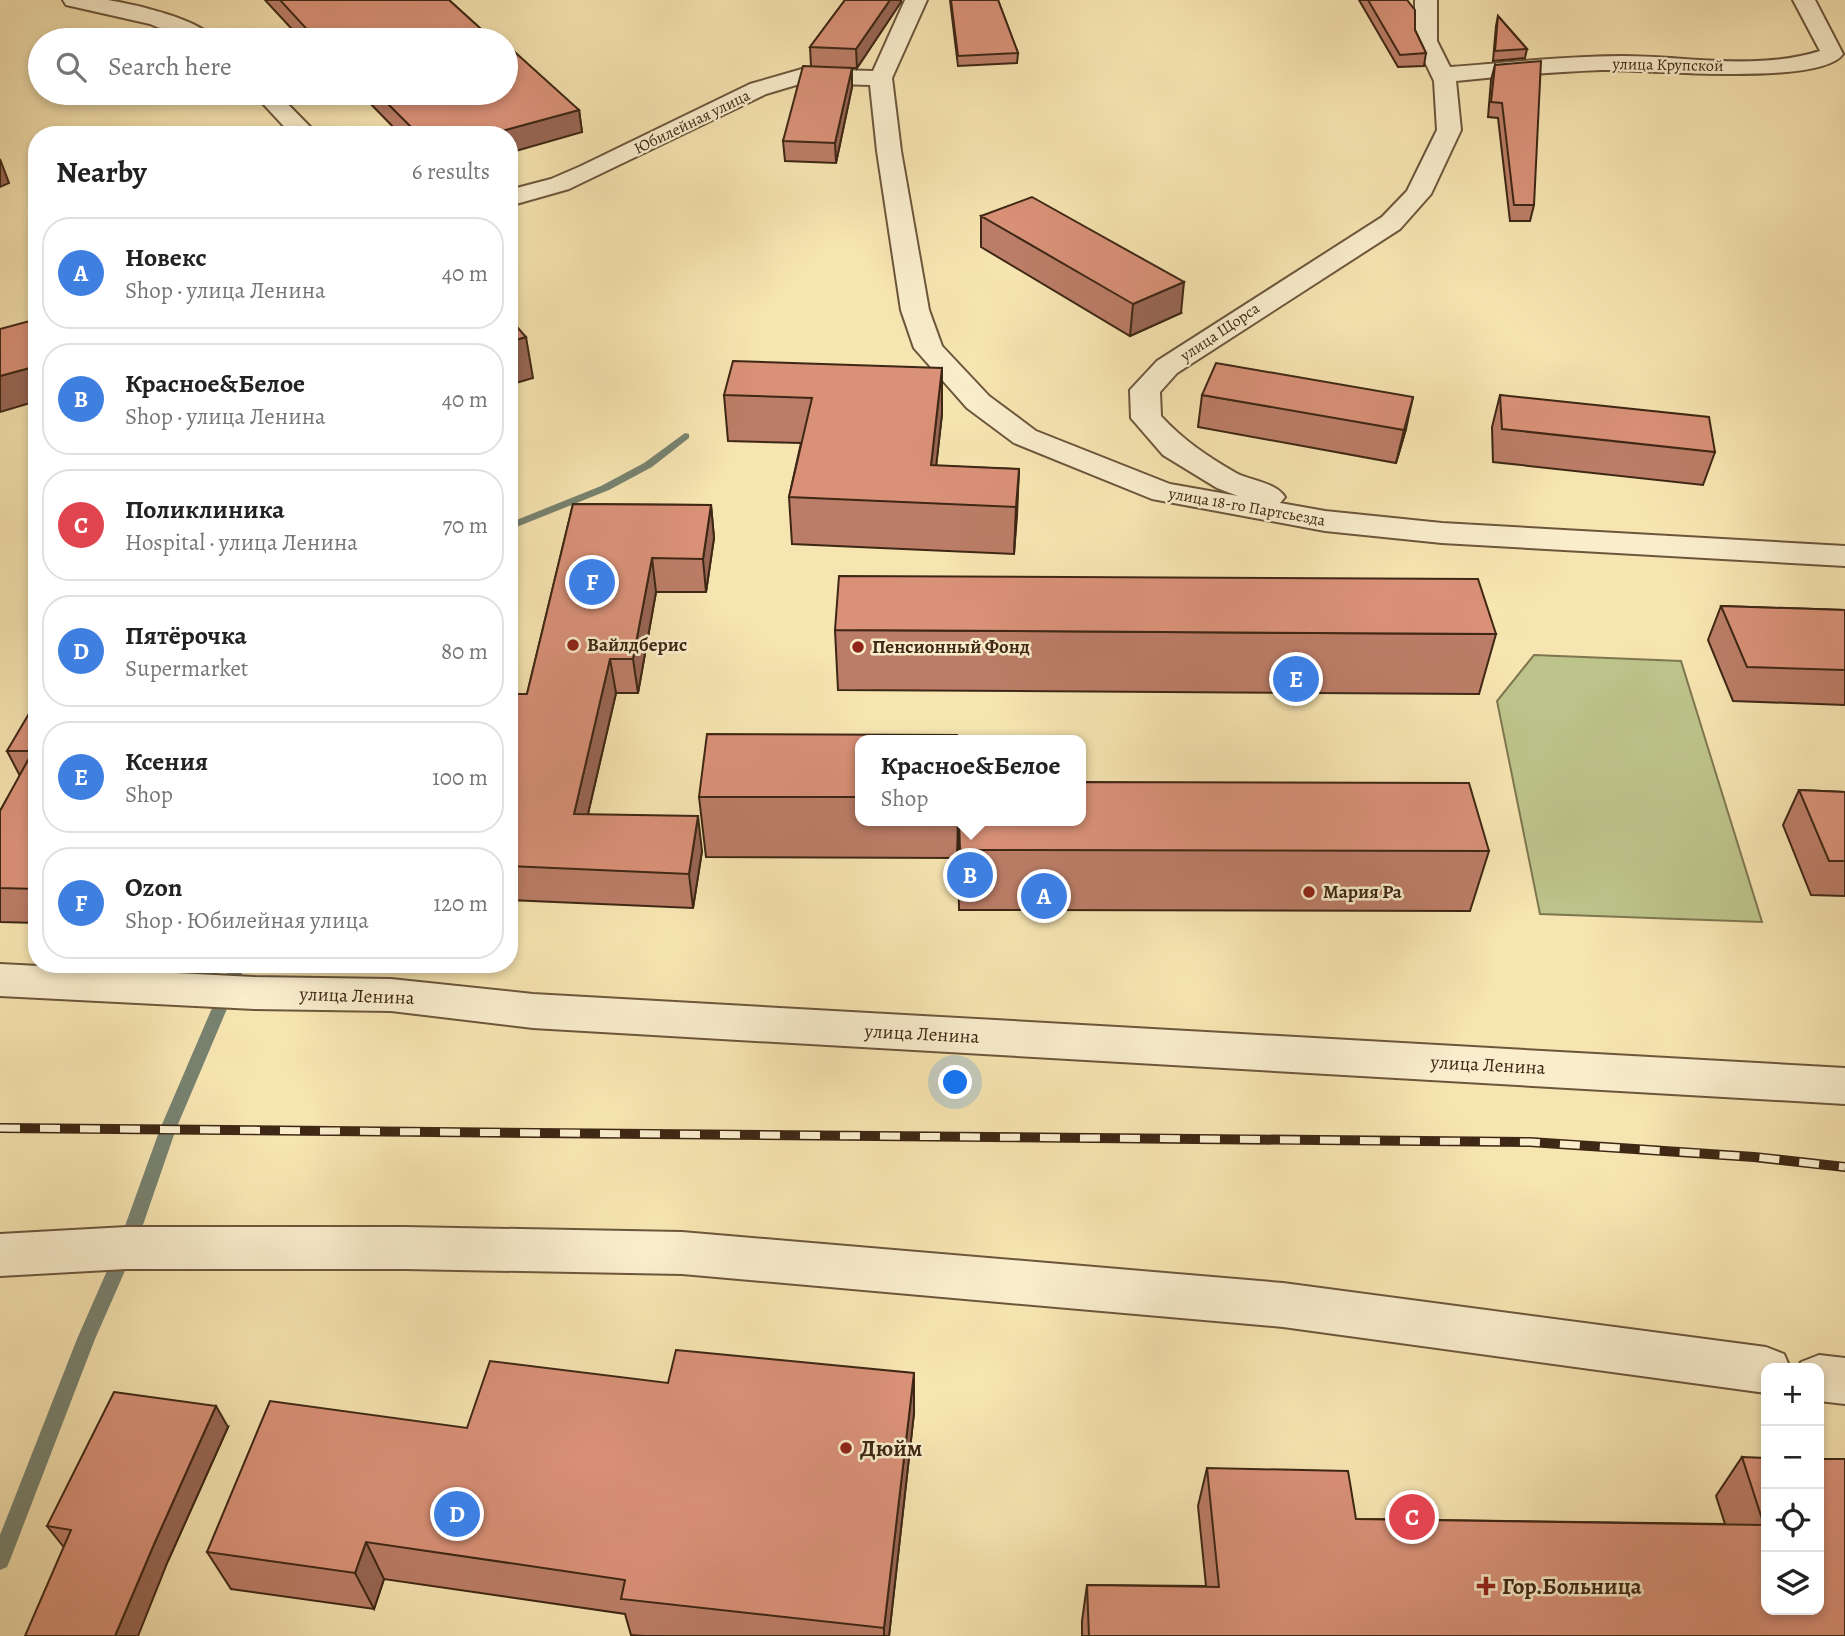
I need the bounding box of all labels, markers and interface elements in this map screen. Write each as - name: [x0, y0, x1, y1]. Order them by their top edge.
- search box: [28, 28, 518, 105]
- icon: search: [52, 48, 90, 86]
- text: Search here: [108, 49, 232, 84]
- street label: улица Крупской: [1611, 53, 1724, 77]
- street label: Юбилейная улица: [630, 84, 754, 160]
- text: Nearby: [56, 152, 147, 192]
- text: 6 results: [412, 156, 490, 187]
- text: Новекс: [125, 240, 207, 275]
- text: A: [74, 258, 88, 289]
- text: 40 m: [442, 258, 488, 289]
- text: Shop · улица Ленина: [125, 275, 326, 306]
- street label: улица Щорса: [1175, 297, 1264, 367]
- text: Красное&Белое: [125, 366, 305, 401]
- text: B: [74, 384, 88, 415]
- text: 40 m: [442, 384, 488, 415]
- text: Shop · улица Ленина: [125, 401, 326, 432]
- street label: улица 18-го Партсьезда: [1166, 482, 1328, 532]
- text: Поликлиника: [125, 492, 285, 527]
- text: C: [74, 510, 88, 541]
- text: 70 m: [442, 510, 488, 541]
- text: Hospital · улица Ленина: [125, 527, 358, 558]
- pin: F: [569, 556, 615, 608]
- text: Пятёрочка: [125, 618, 247, 653]
- place label: Вайлдберис: [587, 632, 687, 658]
- place label: Пенсионный Фонд: [872, 634, 1030, 660]
- text: D: [73, 636, 89, 667]
- text: 80 m: [441, 636, 488, 667]
- marker: Вайлдберис: [565, 637, 581, 653]
- marker: Пенсионный Фонд: [850, 639, 866, 655]
- text: Supermarket: [125, 653, 248, 684]
- pin: E: [1273, 653, 1319, 705]
- popup: [855, 735, 1086, 826]
- text: Ксения: [125, 744, 208, 779]
- text: Красное&Белое: [880, 748, 1061, 783]
- text: E: [74, 762, 88, 793]
- text: 100 m: [432, 762, 488, 793]
- text: Shop: [125, 779, 173, 810]
- text: Shop: [880, 783, 928, 814]
- pin: B: [947, 849, 993, 901]
- text: Ozon: [125, 870, 183, 905]
- pin: A: [1021, 870, 1067, 922]
- place label: Мария Ра: [1323, 879, 1403, 905]
- marker: Мария Ра: [1301, 884, 1317, 900]
- text: F: [75, 888, 87, 919]
- text: 120 m: [433, 888, 488, 919]
- text: Shop · Юбилейная улица: [125, 905, 369, 936]
- street label: улица Ленина: [298, 981, 415, 1011]
- street label: улица Ленина: [863, 1018, 980, 1050]
- street label: улица Ленина: [1429, 1049, 1546, 1081]
- your location: [938, 1065, 972, 1099]
- map controls: [1761, 1363, 1824, 1615]
- button: +: [1761, 1363, 1824, 1426]
- button: −: [1761, 1426, 1824, 1489]
- place label: Дюйм: [860, 1433, 922, 1464]
- marker: Дюйм: [838, 1440, 854, 1456]
- pin: D: [434, 1488, 480, 1540]
- button: locate: [1761, 1489, 1824, 1552]
- pin: C: [1389, 1491, 1435, 1543]
- button: layers: [1761, 1552, 1824, 1615]
- place label: Гор.Больница: [1502, 1571, 1642, 1602]
- marker: Гор.Больница: [1476, 1576, 1496, 1596]

